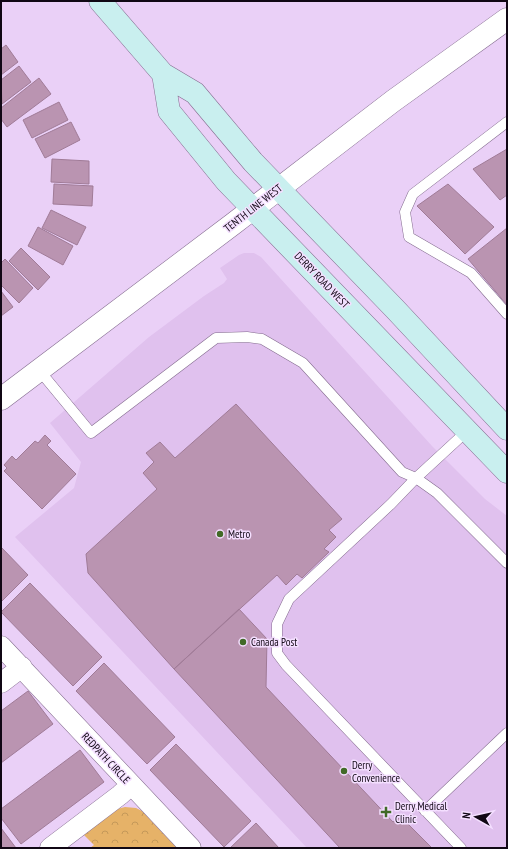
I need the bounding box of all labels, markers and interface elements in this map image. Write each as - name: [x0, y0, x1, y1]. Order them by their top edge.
- street label: TENTH LINE WEST: [221, 181, 285, 235]
- street label: DERRY ROAD WEST: [291, 249, 353, 311]
- place label: Metro: [228, 527, 251, 541]
- marker: Metro: [215, 529, 225, 539]
- place label: Canada Post: [251, 635, 297, 649]
- marker: Canada Post: [238, 637, 248, 647]
- street label: REDPATH CIRCLE: [79, 730, 133, 787]
- place label: Derry Convenience: [352, 758, 400, 785]
- marker: Derry Convenience: [339, 766, 349, 776]
- north arrow: [456, 797, 496, 837]
- place label: Derry Medical Clinic: [395, 799, 448, 826]
- marker: Derry Medical Clinic: [380, 806, 392, 818]
- text: N: [459, 812, 473, 820]

